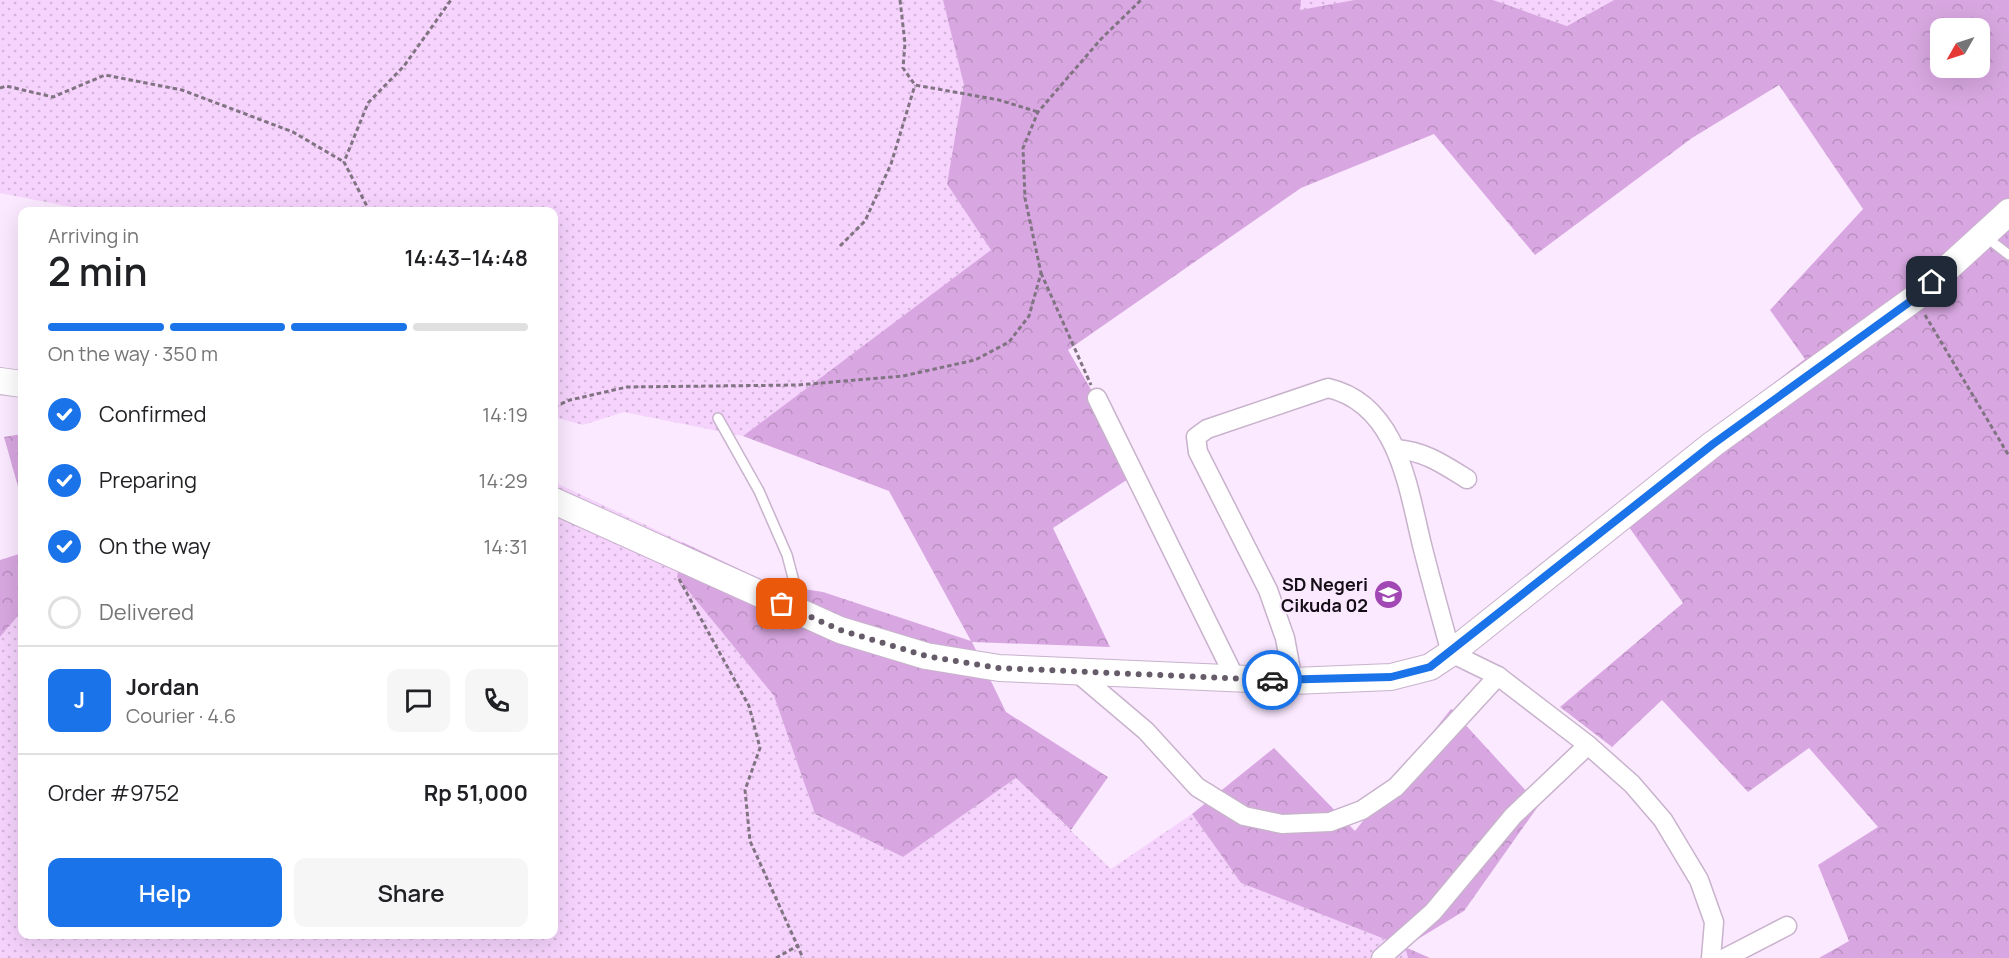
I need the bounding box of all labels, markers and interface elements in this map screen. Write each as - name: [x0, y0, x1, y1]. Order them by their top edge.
- north arrow: [1930, 18, 1990, 78]
- map controls: [1930, 18, 1990, 78]
- text: Arriving in: [48, 222, 139, 249]
- text: 14:43–14:48: [405, 243, 528, 273]
- text: 2 min: [48, 244, 147, 298]
- pin: [1906, 256, 1957, 307]
- icon: home: [1915, 265, 1948, 298]
- text: On the way · 350 m: [48, 340, 218, 367]
- icon: check: [48, 398, 81, 431]
- text: Confirmed: [99, 399, 207, 429]
- text: 14:19: [482, 401, 528, 428]
- icon: check: [48, 464, 81, 497]
- text: Preparing: [99, 465, 197, 495]
- text: 14:29: [479, 467, 528, 494]
- icon: check: [48, 530, 81, 563]
- text: On the way: [99, 531, 211, 561]
- text: 14:31: [484, 533, 528, 560]
- place label: SD Negeri Cikuda 02: [1281, 572, 1368, 617]
- pin: [756, 578, 807, 629]
- school or university icon: SD Negeri Cikuda 02: [1373, 579, 1405, 611]
- icon: bag: [765, 587, 798, 620]
- text: Delivered: [99, 597, 194, 627]
- courier: [1242, 650, 1302, 710]
- icon: car: [1256, 664, 1289, 697]
- button: chat: [387, 669, 450, 732]
- button: phone: [465, 669, 528, 732]
- text: Jordan: [126, 672, 199, 702]
- text: J: [74, 685, 85, 715]
- text: Courier · 4.6: [126, 702, 236, 729]
- text: Order #9752: [48, 778, 179, 808]
- text: Rp 51,000: [424, 778, 528, 808]
- button: Help: [48, 858, 282, 927]
- button: Share: [294, 858, 528, 927]

